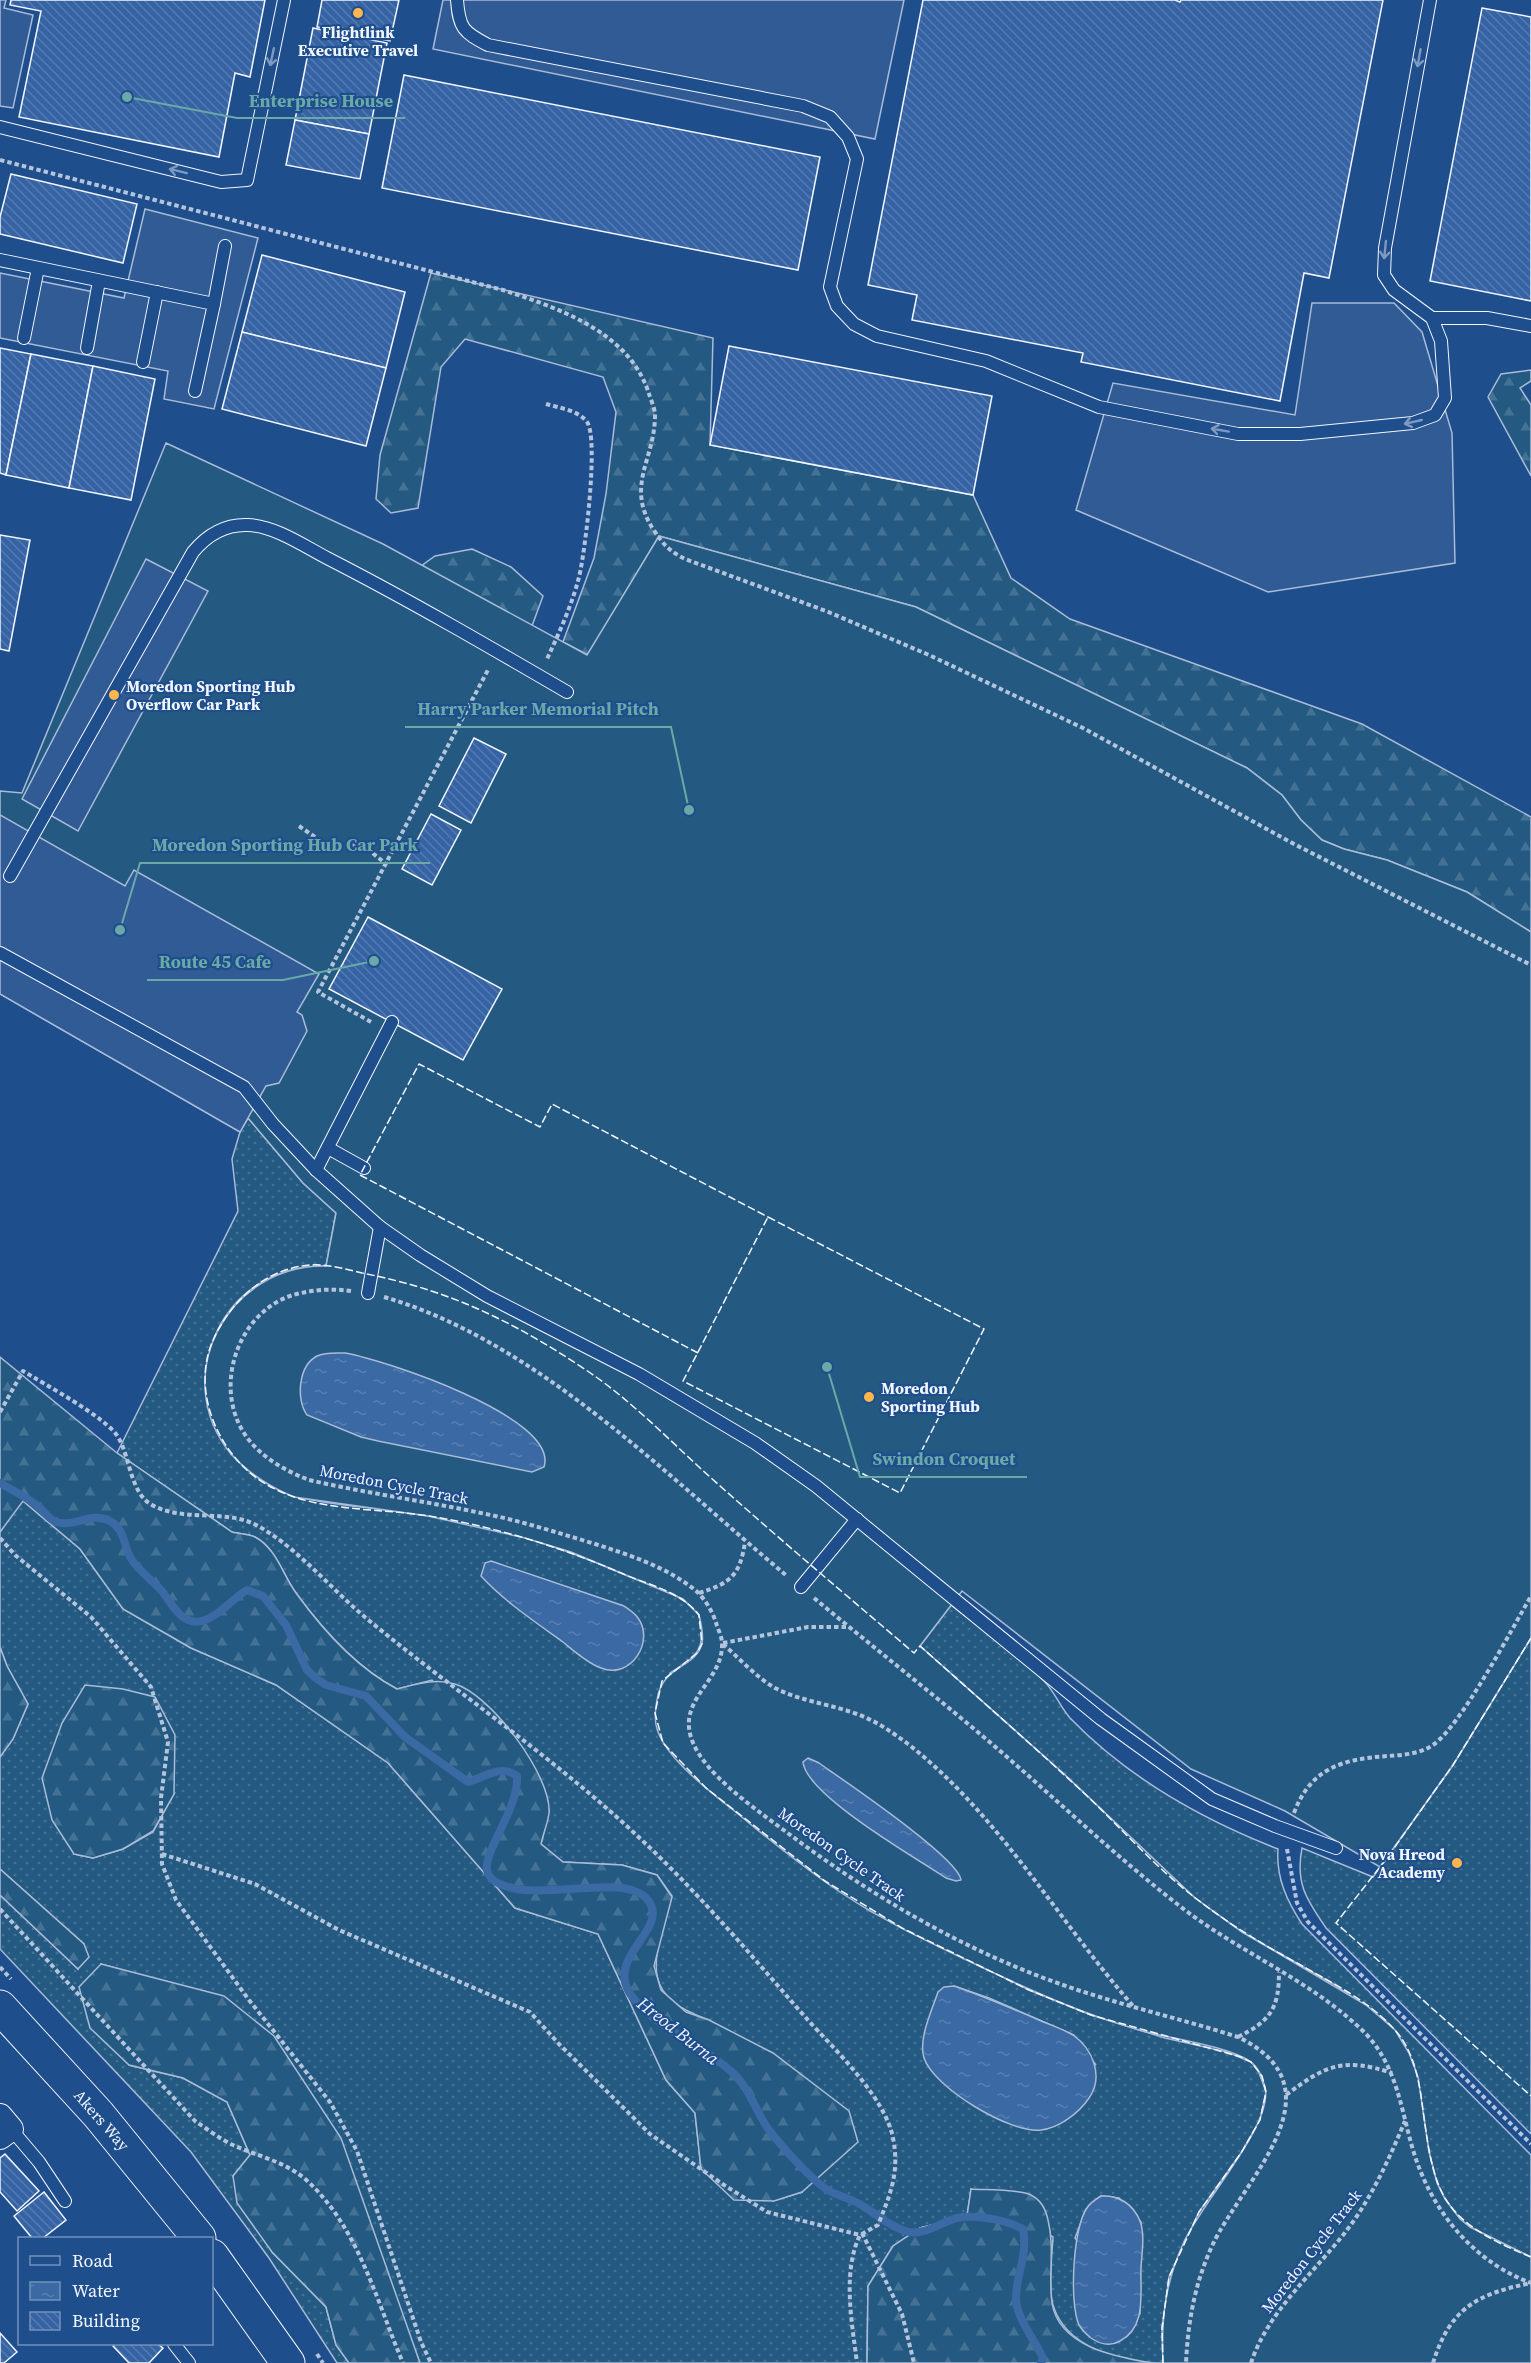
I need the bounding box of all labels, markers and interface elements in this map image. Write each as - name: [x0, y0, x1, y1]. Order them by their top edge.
- marker: Flightlink Executive Travel: [351, 6, 365, 20]
- place label: Flightlink Executive Travel: [298, 21, 418, 61]
- one-way arrow: [266, 47, 277, 67]
- one-way arrow: [1414, 47, 1425, 67]
- callout: Enterprise House: [237, 82, 405, 118]
- text: Enterprise House: [249, 88, 393, 113]
- one-way arrow: [169, 165, 188, 177]
- one-way arrow: [1379, 239, 1390, 259]
- one-way arrow: [1404, 416, 1423, 428]
- one-way arrow: [1210, 424, 1230, 435]
- place label: Moredon Sporting Hub Overflow Car Park: [126, 675, 295, 715]
- marker: Moredon Sporting Hub Overflow Car Park: [107, 688, 121, 702]
- callout: Harry Parker Memorial Pitch: [405, 691, 671, 727]
- text: Harry Parker Memorial Pitch: [417, 696, 659, 721]
- callout: Moredon Sporting Hub Car Park: [140, 827, 430, 863]
- text: Moredon Sporting Hub Car Park: [152, 832, 418, 857]
- callout: Route 45 Cafe: [147, 944, 283, 980]
- text: Route 45 Cafe: [159, 949, 271, 974]
- place label: Moredon Sporting Hub: [881, 1377, 980, 1417]
- marker: Moredon Sporting Hub: [862, 1390, 876, 1404]
- callout: Swindon Croquet: [860, 1441, 1027, 1477]
- text: Swindon Croquet: [873, 1446, 1016, 1471]
- street label: Moredon Cycle Track: [318, 1459, 471, 1509]
- street label: Moredon Cycle Track: [774, 1802, 910, 1907]
- place label: Nova Hreod Academy: [1359, 1843, 1445, 1883]
- marker: Nova Hreod Academy: [1450, 1856, 1464, 1870]
- water label: Hreod Burna: [631, 1990, 725, 2071]
- street label: Akers Way: [69, 2085, 135, 2156]
- street label: Moredon Cycle Track: [1256, 2184, 1366, 2317]
- legend: [18, 2237, 213, 2345]
- text: Road: [72, 2248, 113, 2273]
- text: Water: [72, 2278, 120, 2303]
- text: Building: [72, 2308, 140, 2333]

